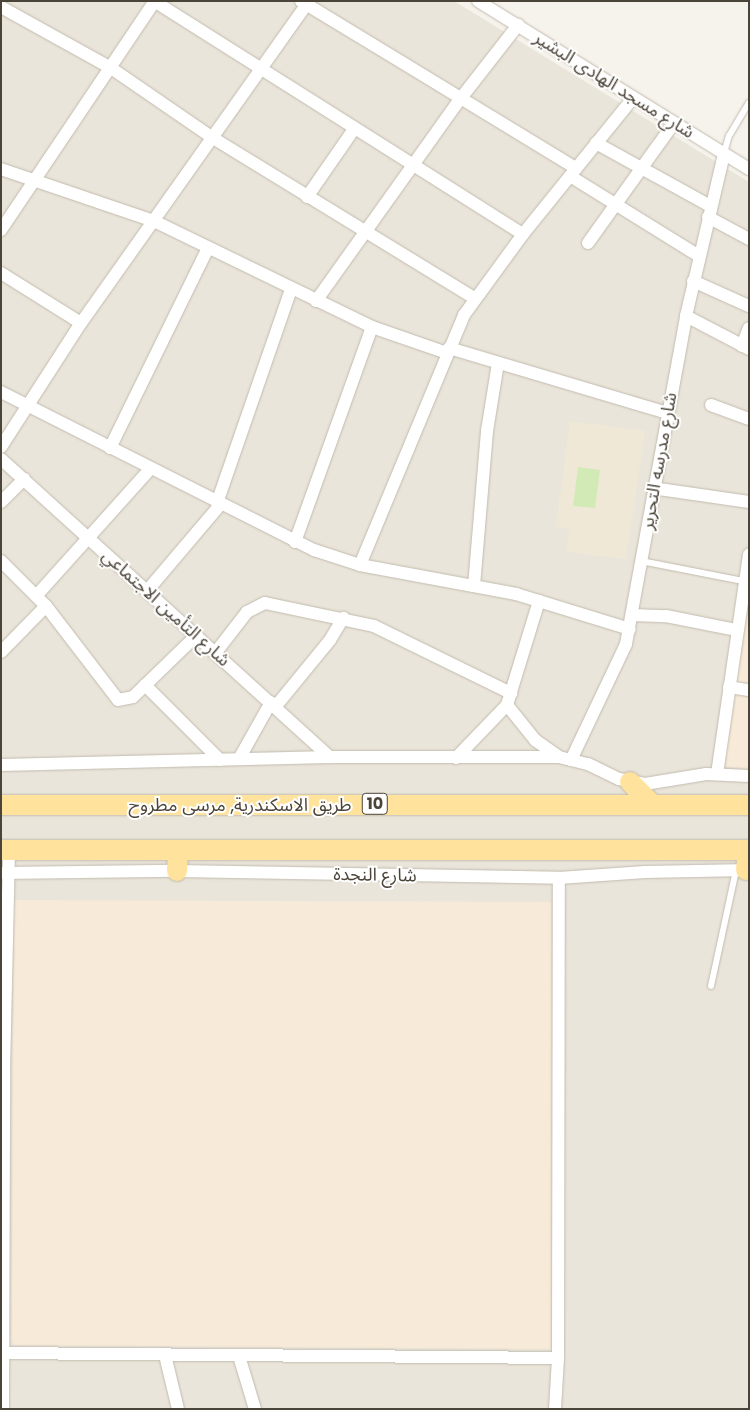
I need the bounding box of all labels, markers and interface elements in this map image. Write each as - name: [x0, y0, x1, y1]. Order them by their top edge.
- street label: شارع مسجد الهادى البشير: [530, 27, 698, 143]
- street label: شارع مدرسه التحرير: [636, 391, 682, 531]
- street label: شارع التأمين الاجتماعي: [98, 545, 234, 671]
- road number: 10: [361, 791, 389, 818]
- street label: طريق الاسكندرية, مرسى مطروح: [129, 794, 351, 816]
- street label: شارع النجدة: [333, 863, 417, 887]

